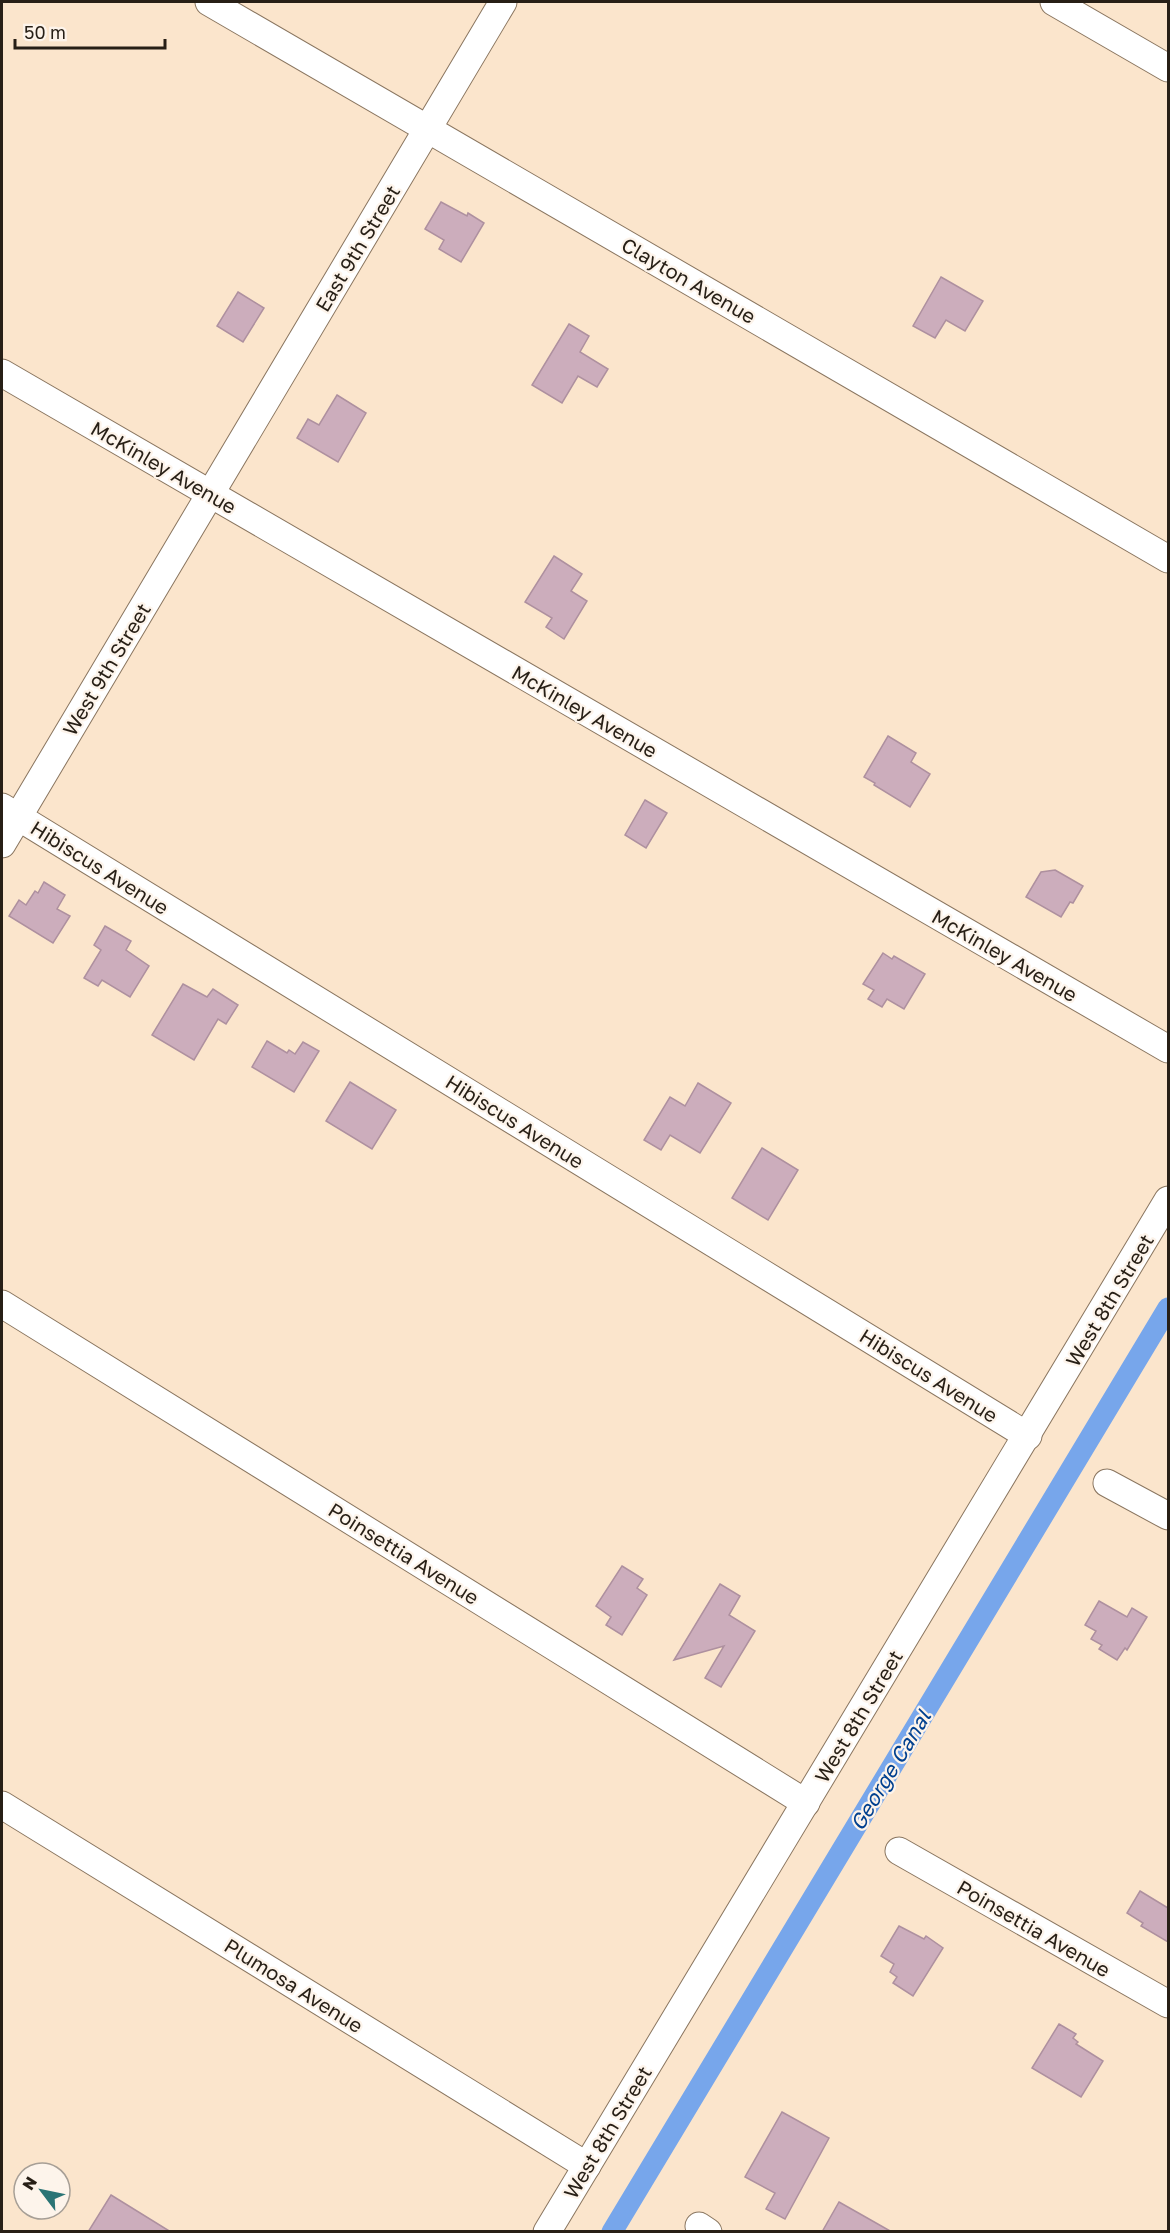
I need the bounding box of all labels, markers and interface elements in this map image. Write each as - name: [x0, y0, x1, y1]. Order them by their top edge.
- scale bar: [15, 12, 165, 50]
- text: 50 m: [24, 21, 66, 43]
- street label: East 9th Street: [310, 180, 404, 316]
- street label: Clayton Avenue: [618, 232, 760, 328]
- street label: McKinley Avenue: [87, 416, 241, 518]
- street label: West 9th Street: [57, 598, 155, 740]
- street label: McKinley Avenue: [508, 660, 662, 762]
- street label: Hibiscus Avenue: [27, 815, 173, 919]
- street label: McKinley Avenue: [928, 904, 1082, 1006]
- street label: Hibiscus Avenue: [442, 1069, 588, 1173]
- street label: West 8th Street: [1060, 1229, 1158, 1371]
- street label: Hibiscus Avenue: [856, 1323, 1002, 1427]
- street label: Poinsettia Avenue: [324, 1497, 484, 1609]
- street label: West 8th Street: [809, 1645, 907, 1787]
- water label: George Canal: [844, 1704, 937, 1835]
- street label: Poinsettia Avenue: [953, 1874, 1115, 1982]
- street label: Plumosa Avenue: [220, 1933, 368, 2037]
- street label: West 8th Street: [558, 2061, 656, 2203]
- north arrow: [12, 2161, 72, 2221]
- text: N: [18, 2173, 41, 2194]

